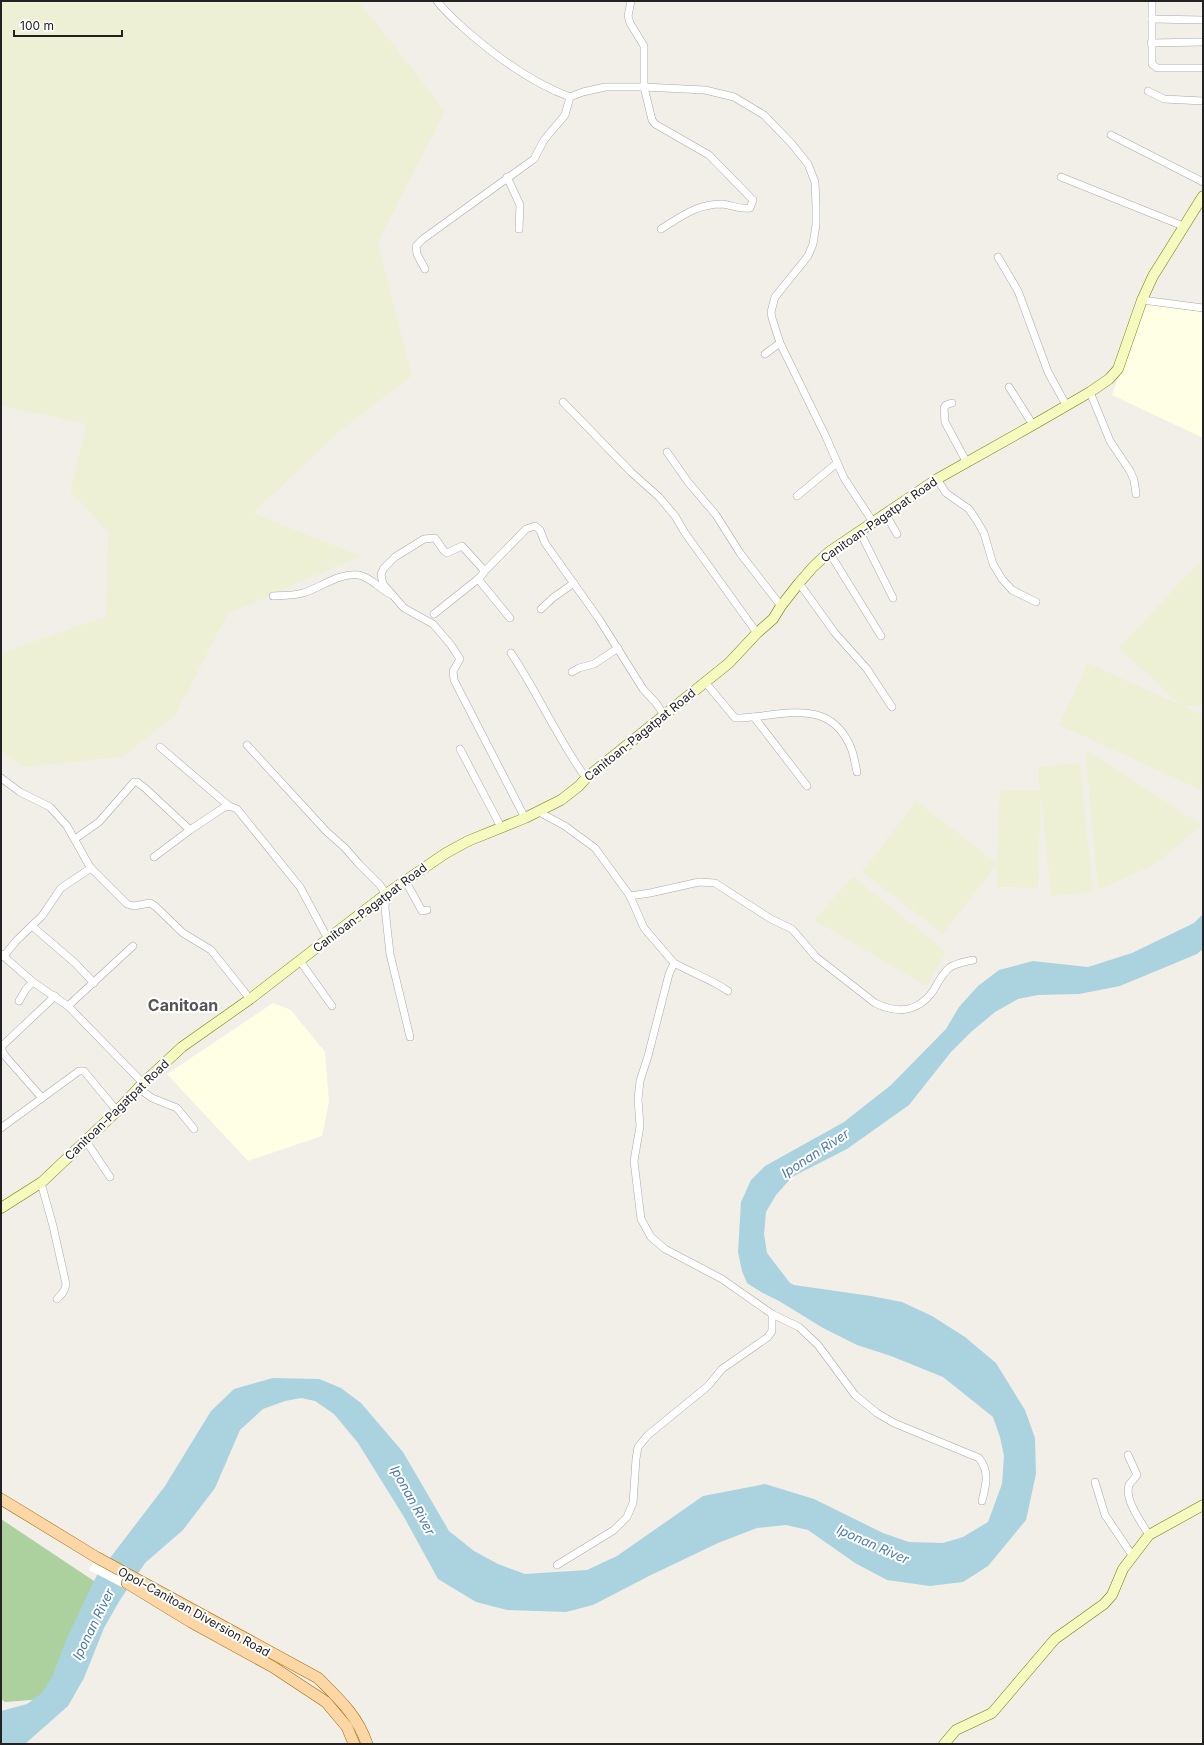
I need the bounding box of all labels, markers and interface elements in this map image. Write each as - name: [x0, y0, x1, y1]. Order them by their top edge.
- scale bar: [14, 12, 122, 38]
- text: 100 m: [20, 18, 54, 33]
- street label: Canitoan-Pagatpat Road: [818, 474, 940, 566]
- street label: Canitoan-Pagatpat Road: [581, 685, 698, 784]
- street label: Canitoan-Pagatpat Road: [310, 860, 430, 955]
- district label: Canitoan: [148, 995, 218, 1015]
- street label: Canitoan-Pagatpat Road: [62, 1056, 172, 1163]
- water label: Iponan River: [778, 1125, 853, 1181]
- water label: Iponan River: [387, 1462, 439, 1539]
- water label: Iponan River: [834, 1521, 913, 1567]
- street label: Opol-Canitoan Diversion Road: [116, 1563, 273, 1660]
- water label: Iponan River: [69, 1585, 118, 1662]

